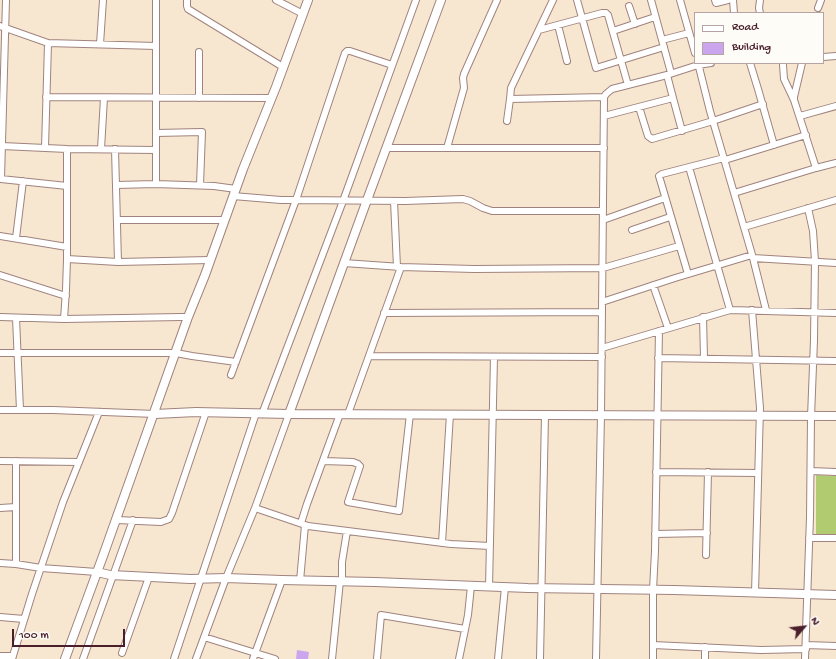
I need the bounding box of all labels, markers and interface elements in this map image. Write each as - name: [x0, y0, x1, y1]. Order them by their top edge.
- legend: [694, 12, 824, 64]
- text: Road: [732, 21, 758, 35]
- text: Building: [732, 41, 771, 55]
- north arrow: [784, 607, 824, 647]
- text: N: [808, 615, 822, 627]
- scale bar: [14, 621, 127, 647]
- text: 100 m: [19, 629, 49, 643]

